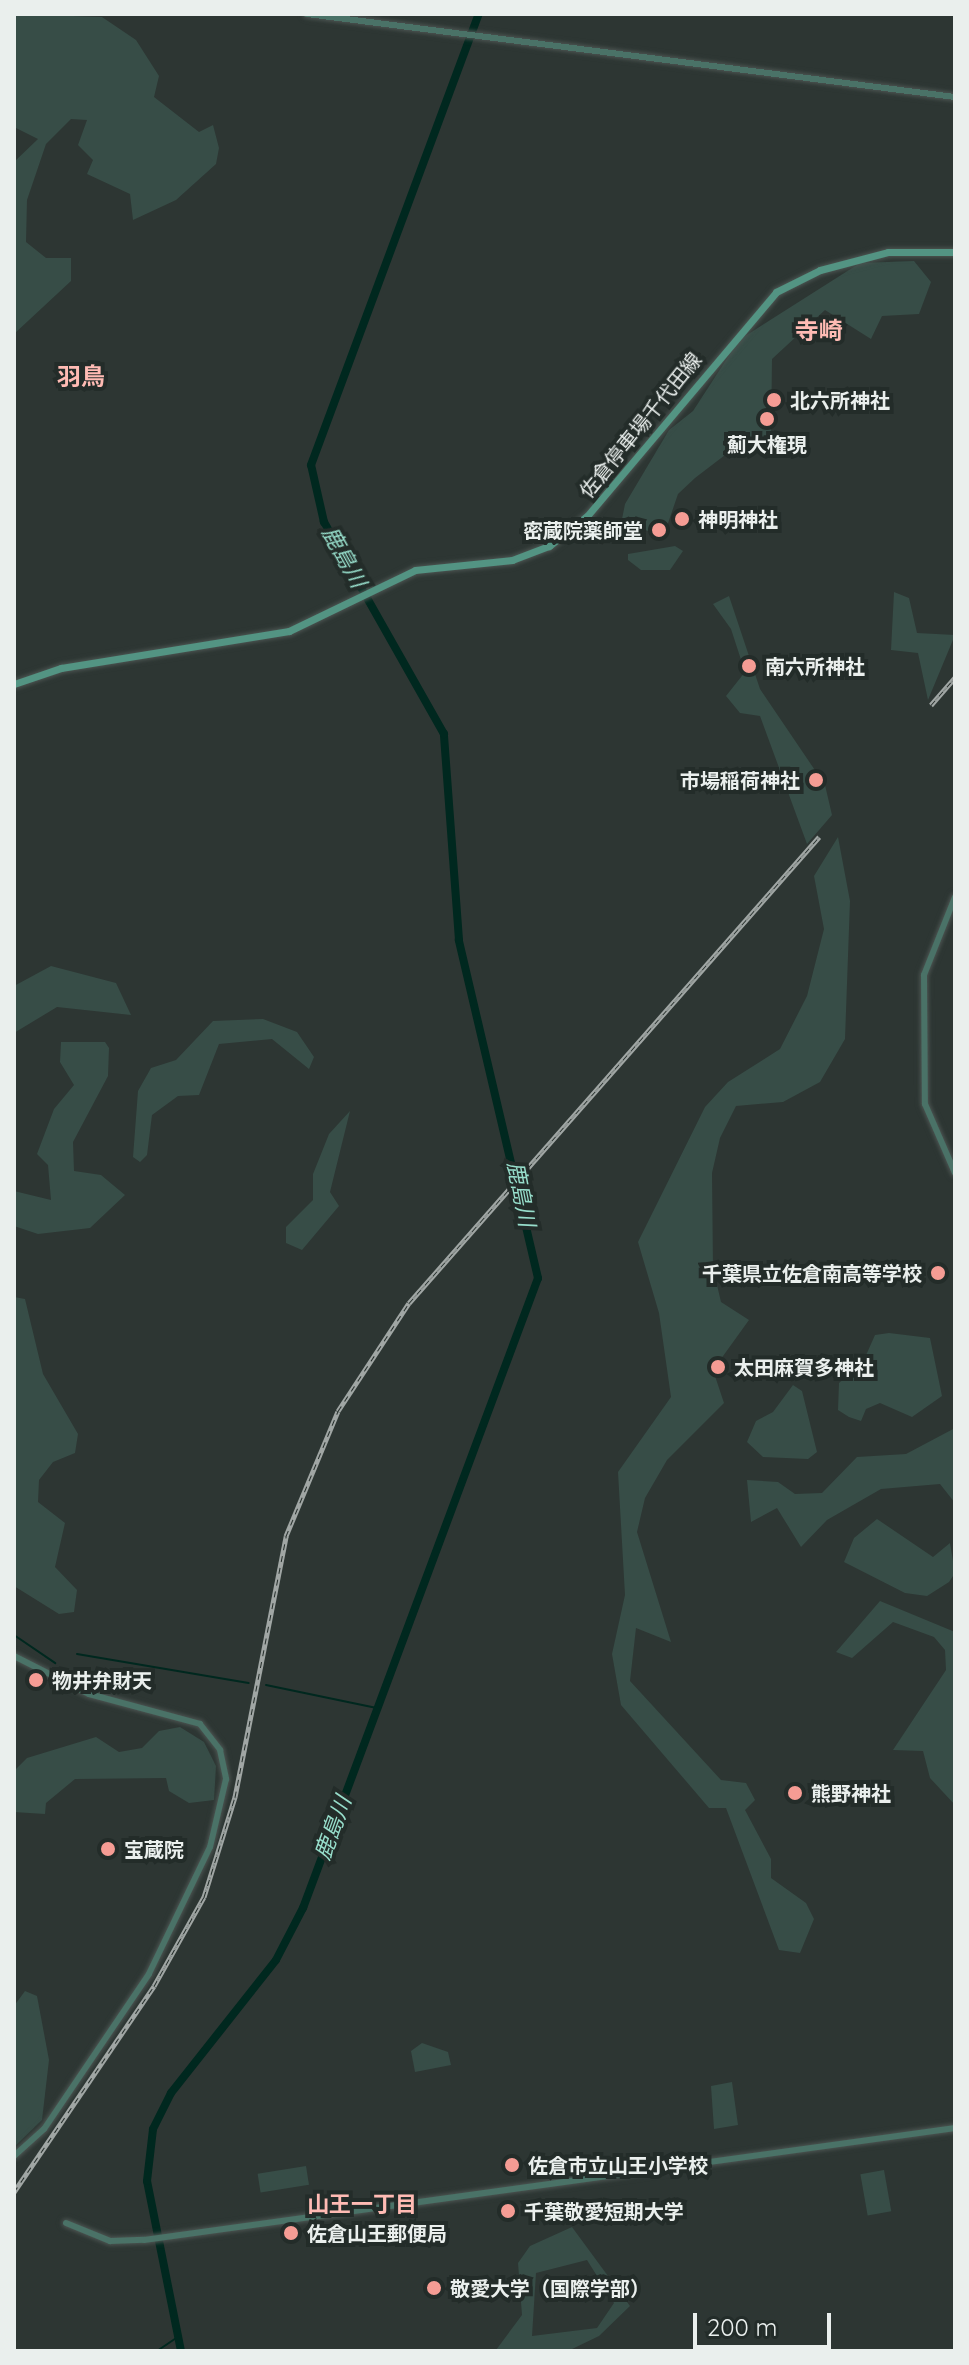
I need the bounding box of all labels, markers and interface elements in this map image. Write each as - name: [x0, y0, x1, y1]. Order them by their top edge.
- district label: 寺崎: [795, 317, 843, 345]
- street label: 佐倉停車場千代田線: [574, 348, 706, 502]
- district label: 羽鳥: [57, 363, 105, 391]
- place label: 北六所神社: [790, 388, 890, 412]
- marker: 北六所神社: [765, 391, 783, 409]
- marker: 薊大権現: [758, 410, 776, 428]
- place label: 薊大権現: [727, 432, 807, 456]
- place label: 神明神社: [698, 507, 778, 531]
- marker: 神明神社: [673, 510, 691, 528]
- place label: 密蔵院薬師堂: [523, 518, 643, 542]
- marker: 密蔵院薬師堂: [650, 521, 668, 539]
- water label: 鹿島川: [316, 522, 372, 592]
- place label: 南六所神社: [765, 654, 865, 678]
- marker: 南六所神社: [740, 657, 758, 675]
- place label: 市場稲荷神社: [680, 768, 800, 792]
- marker: 市場稲荷神社: [807, 771, 825, 789]
- water label: 鹿島川: [502, 1159, 540, 1229]
- place label: 千葉県立佐倉南高等学校: [702, 1261, 922, 1285]
- marker: 千葉県立佐倉南高等学校: [929, 1264, 947, 1282]
- place label: 太田麻賀多神社: [734, 1355, 874, 1379]
- marker: 太田麻賀多神社: [709, 1358, 727, 1376]
- place label: 物井弁財天: [52, 1668, 152, 1692]
- marker: 物井弁財天: [27, 1671, 45, 1689]
- place label: 熊野神社: [811, 1781, 891, 1805]
- marker: 熊野神社: [786, 1784, 804, 1802]
- water label: 鹿島川: [309, 1792, 357, 1864]
- place label: 宝蔵院: [124, 1837, 184, 1861]
- marker: 宝蔵院: [99, 1840, 117, 1858]
- place label: 佐倉市立山王小学校: [528, 2153, 708, 2177]
- marker: 佐倉市立山王小学校: [503, 2156, 521, 2174]
- district label: 山王一丁目: [307, 2192, 417, 2218]
- place label: 千葉敬愛短期大学: [524, 2199, 684, 2223]
- marker: 千葉敬愛短期大学: [499, 2202, 517, 2220]
- place label: 佐倉山王郵便局: [307, 2221, 447, 2245]
- marker: 佐倉山王郵便局: [282, 2224, 300, 2242]
- place label: 敬愛大学（国際学部）: [450, 2276, 650, 2300]
- marker: 敬愛大学（国際学部）: [425, 2279, 443, 2297]
- scale bar: [697, 2297, 835, 2347]
- text: 200 m: [707, 2312, 777, 2342]

